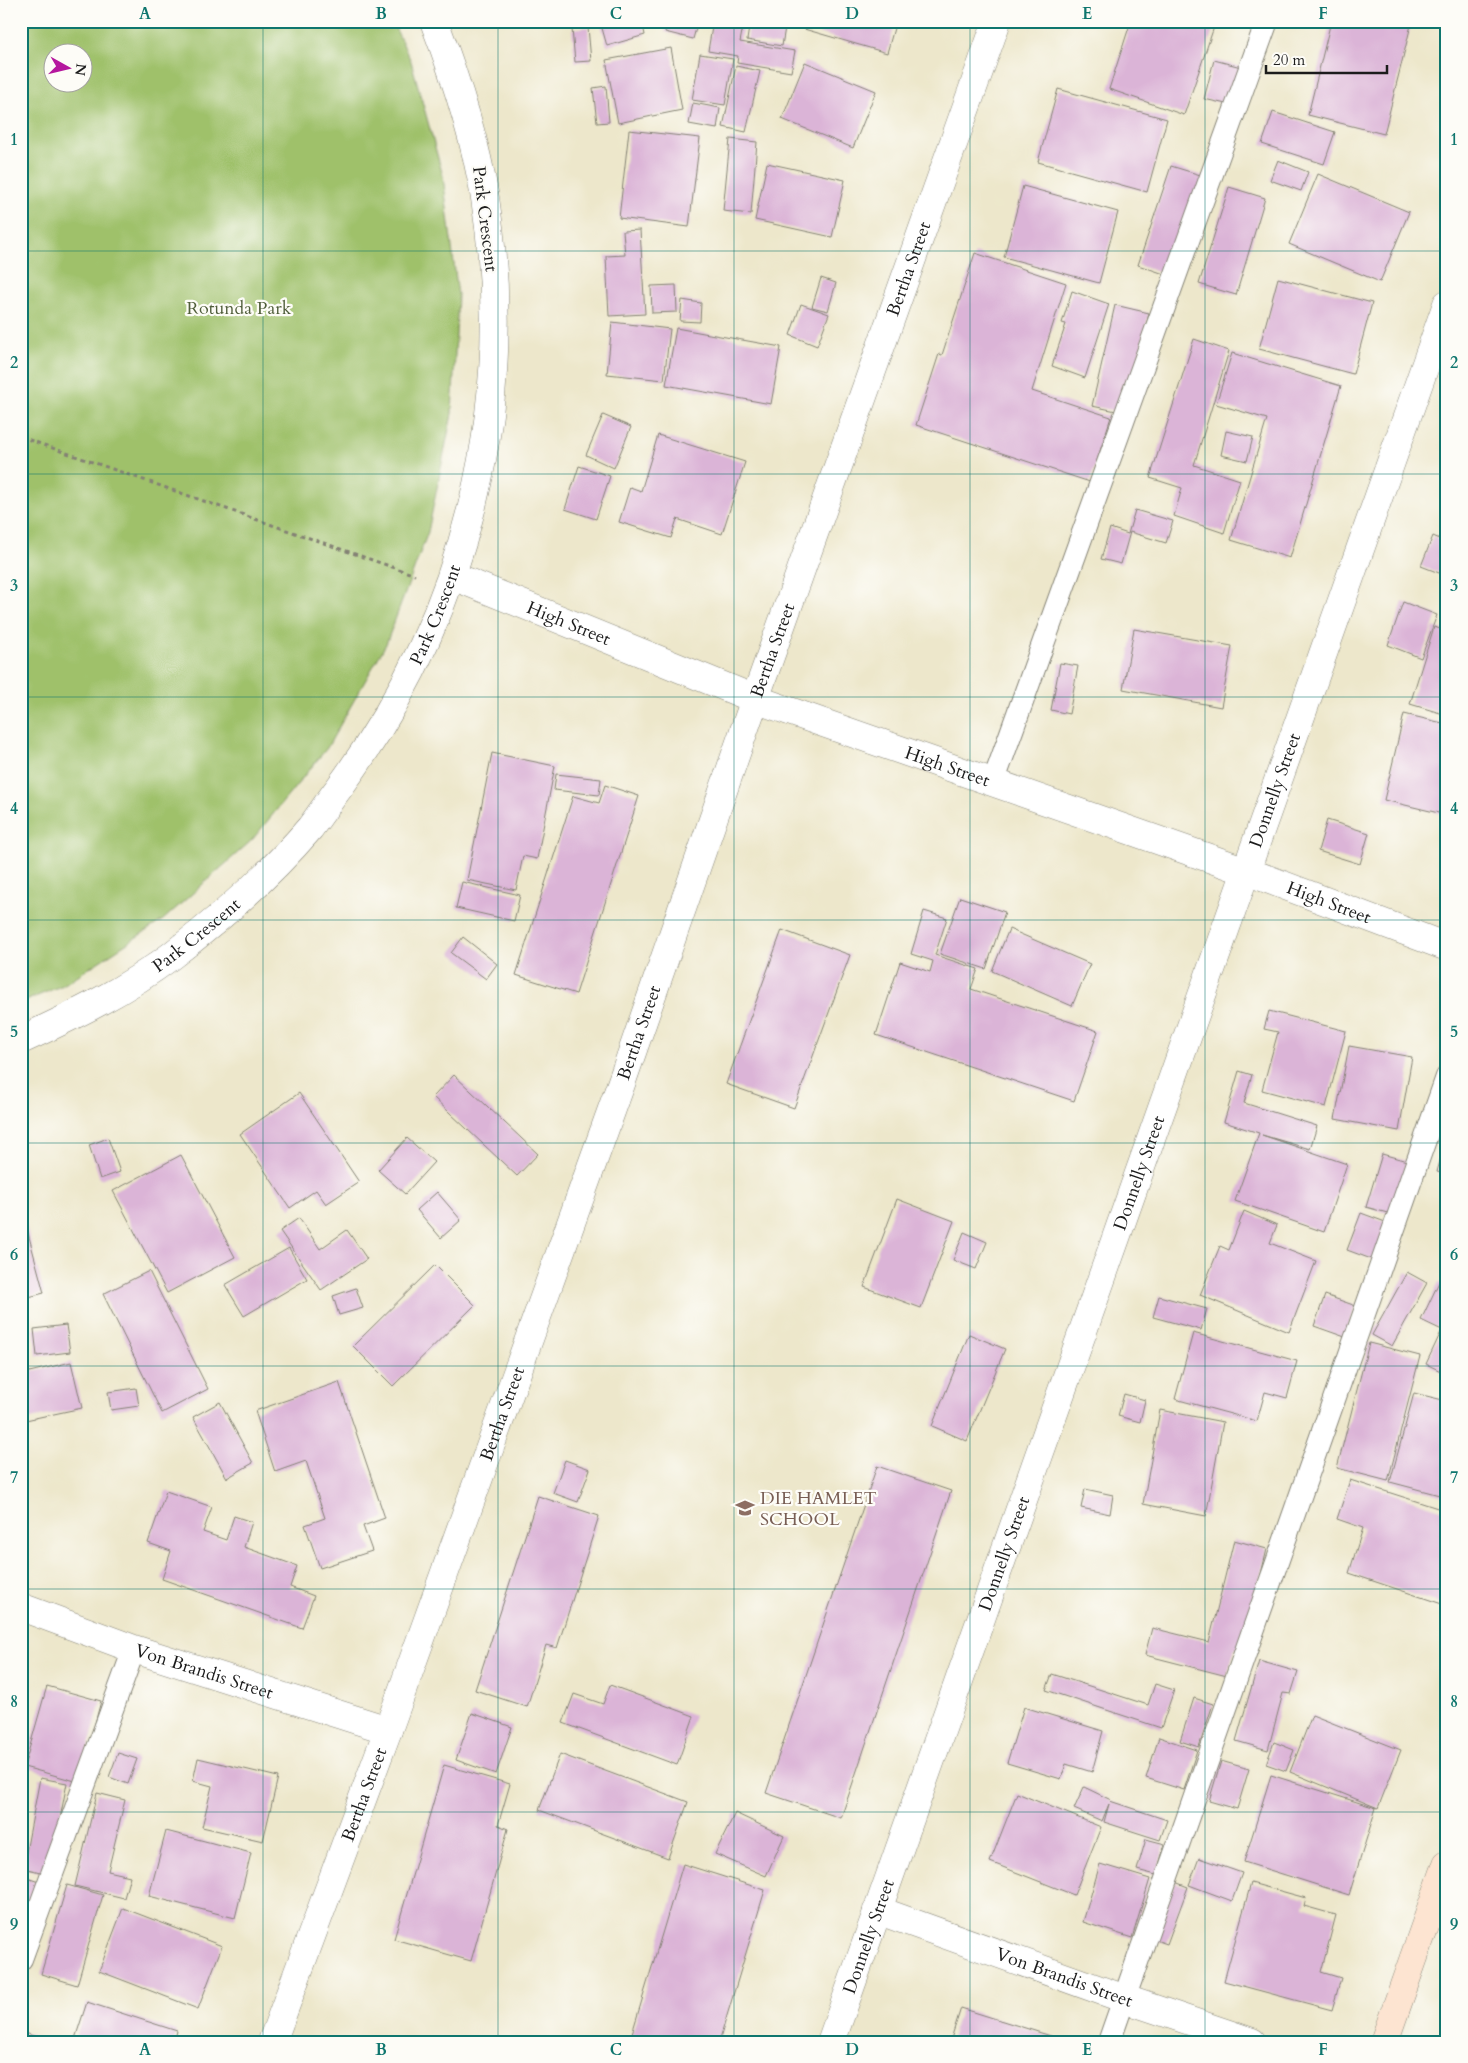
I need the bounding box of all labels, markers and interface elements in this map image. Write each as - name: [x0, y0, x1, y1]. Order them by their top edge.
- text: A: [139, 3, 151, 25]
- text: B: [375, 3, 387, 25]
- text: C: [610, 3, 622, 25]
- text: D: [845, 3, 859, 25]
- text: E: [1082, 3, 1092, 25]
- text: F: [1318, 3, 1328, 25]
- north arrow: [42, 42, 92, 92]
- scale bar: [1266, 42, 1387, 74]
- text: 20 m: [1273, 50, 1305, 70]
- text: N: [70, 62, 91, 77]
- text: 1: [10, 129, 18, 151]
- text: 1: [1450, 129, 1458, 151]
- street label: Park Crescent: [466, 165, 504, 274]
- street label: Bertha Street: [880, 218, 937, 319]
- park label: Rotunda Park: [187, 296, 292, 321]
- text: 2: [10, 352, 18, 374]
- text: 2: [1450, 352, 1458, 374]
- street label: Park Crescent: [403, 561, 467, 669]
- text: 3: [10, 575, 18, 597]
- text: 3: [1450, 575, 1458, 597]
- street label: High Street: [523, 595, 615, 651]
- street label: Bertha Street: [744, 599, 801, 701]
- street label: Donnelly Street: [1243, 729, 1307, 851]
- street label: High Street: [902, 740, 994, 793]
- text: 4: [10, 798, 18, 820]
- text: 4: [1450, 798, 1458, 820]
- street label: High Street: [1283, 875, 1375, 930]
- street label: Park Crescent: [147, 892, 246, 978]
- street label: Bertha Street: [611, 982, 667, 1083]
- text: 5: [10, 1021, 18, 1043]
- text: 5: [1450, 1021, 1458, 1043]
- street label: Donnelly Street: [1107, 1112, 1171, 1234]
- text: 6: [10, 1244, 18, 1266]
- text: 6: [1450, 1244, 1458, 1266]
- street label: Bertha Street: [474, 1363, 531, 1464]
- text: 7: [10, 1467, 18, 1489]
- text: 7: [1450, 1467, 1458, 1489]
- place label: DIE HAMLET SCHOOL: [760, 1486, 877, 1532]
- street label: Donnelly Street: [972, 1493, 1036, 1614]
- school or university icon: DIE HAMLET SCHOOL: [734, 1497, 756, 1519]
- street label: Von Brandis Street: [132, 1638, 277, 1705]
- text: 8: [10, 1691, 18, 1713]
- text: 8: [1450, 1691, 1458, 1713]
- street label: Bertha Street: [335, 1744, 393, 1845]
- street label: Donnelly Street: [837, 1875, 900, 1997]
- text: 9: [10, 1914, 18, 1936]
- text: 9: [1450, 1914, 1458, 1936]
- street label: Von Brandis Street: [992, 1941, 1136, 2013]
- text: A: [139, 2039, 151, 2061]
- text: B: [375, 2039, 387, 2061]
- text: C: [610, 2039, 622, 2061]
- text: D: [845, 2039, 859, 2061]
- text: E: [1082, 2039, 1092, 2061]
- text: F: [1318, 2039, 1328, 2061]

